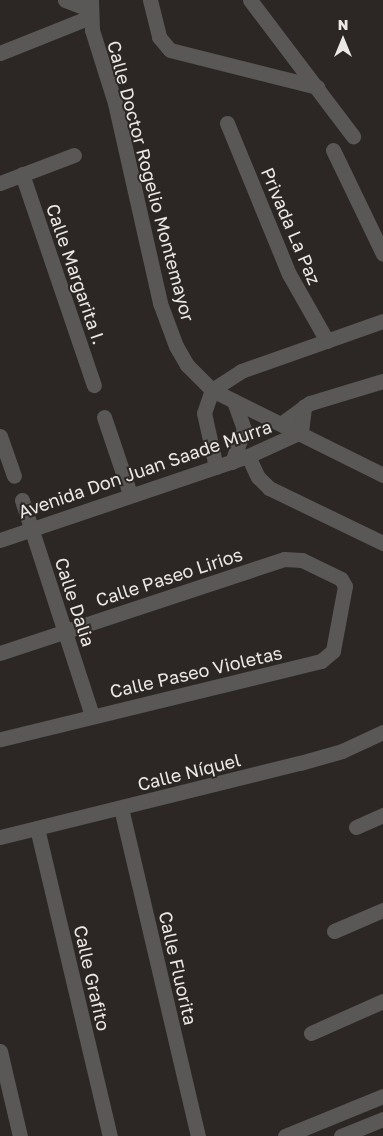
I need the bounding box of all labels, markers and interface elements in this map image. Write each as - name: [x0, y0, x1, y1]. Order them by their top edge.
- north arrow: [318, 15, 368, 65]
- text: N: [338, 16, 348, 33]
- street label: Calle Doctor Rogelio Montemayor: [103, 38, 199, 324]
- street label: Privada La Paz: [257, 164, 325, 288]
- street label: Calle Margarita I.: [42, 201, 110, 347]
- street label: Avenida Don Juan Saade Murra: [15, 415, 275, 523]
- street label: Calle Paseo Lirios: [93, 543, 245, 611]
- street label: Calle Dalia: [50, 555, 100, 649]
- street label: Calle Paseo Violetas: [108, 642, 284, 702]
- street label: Calle Níquel: [135, 749, 243, 795]
- street label: Calle Fluorita: [154, 909, 202, 1027]
- street label: Calle Grafito: [69, 923, 115, 1033]

